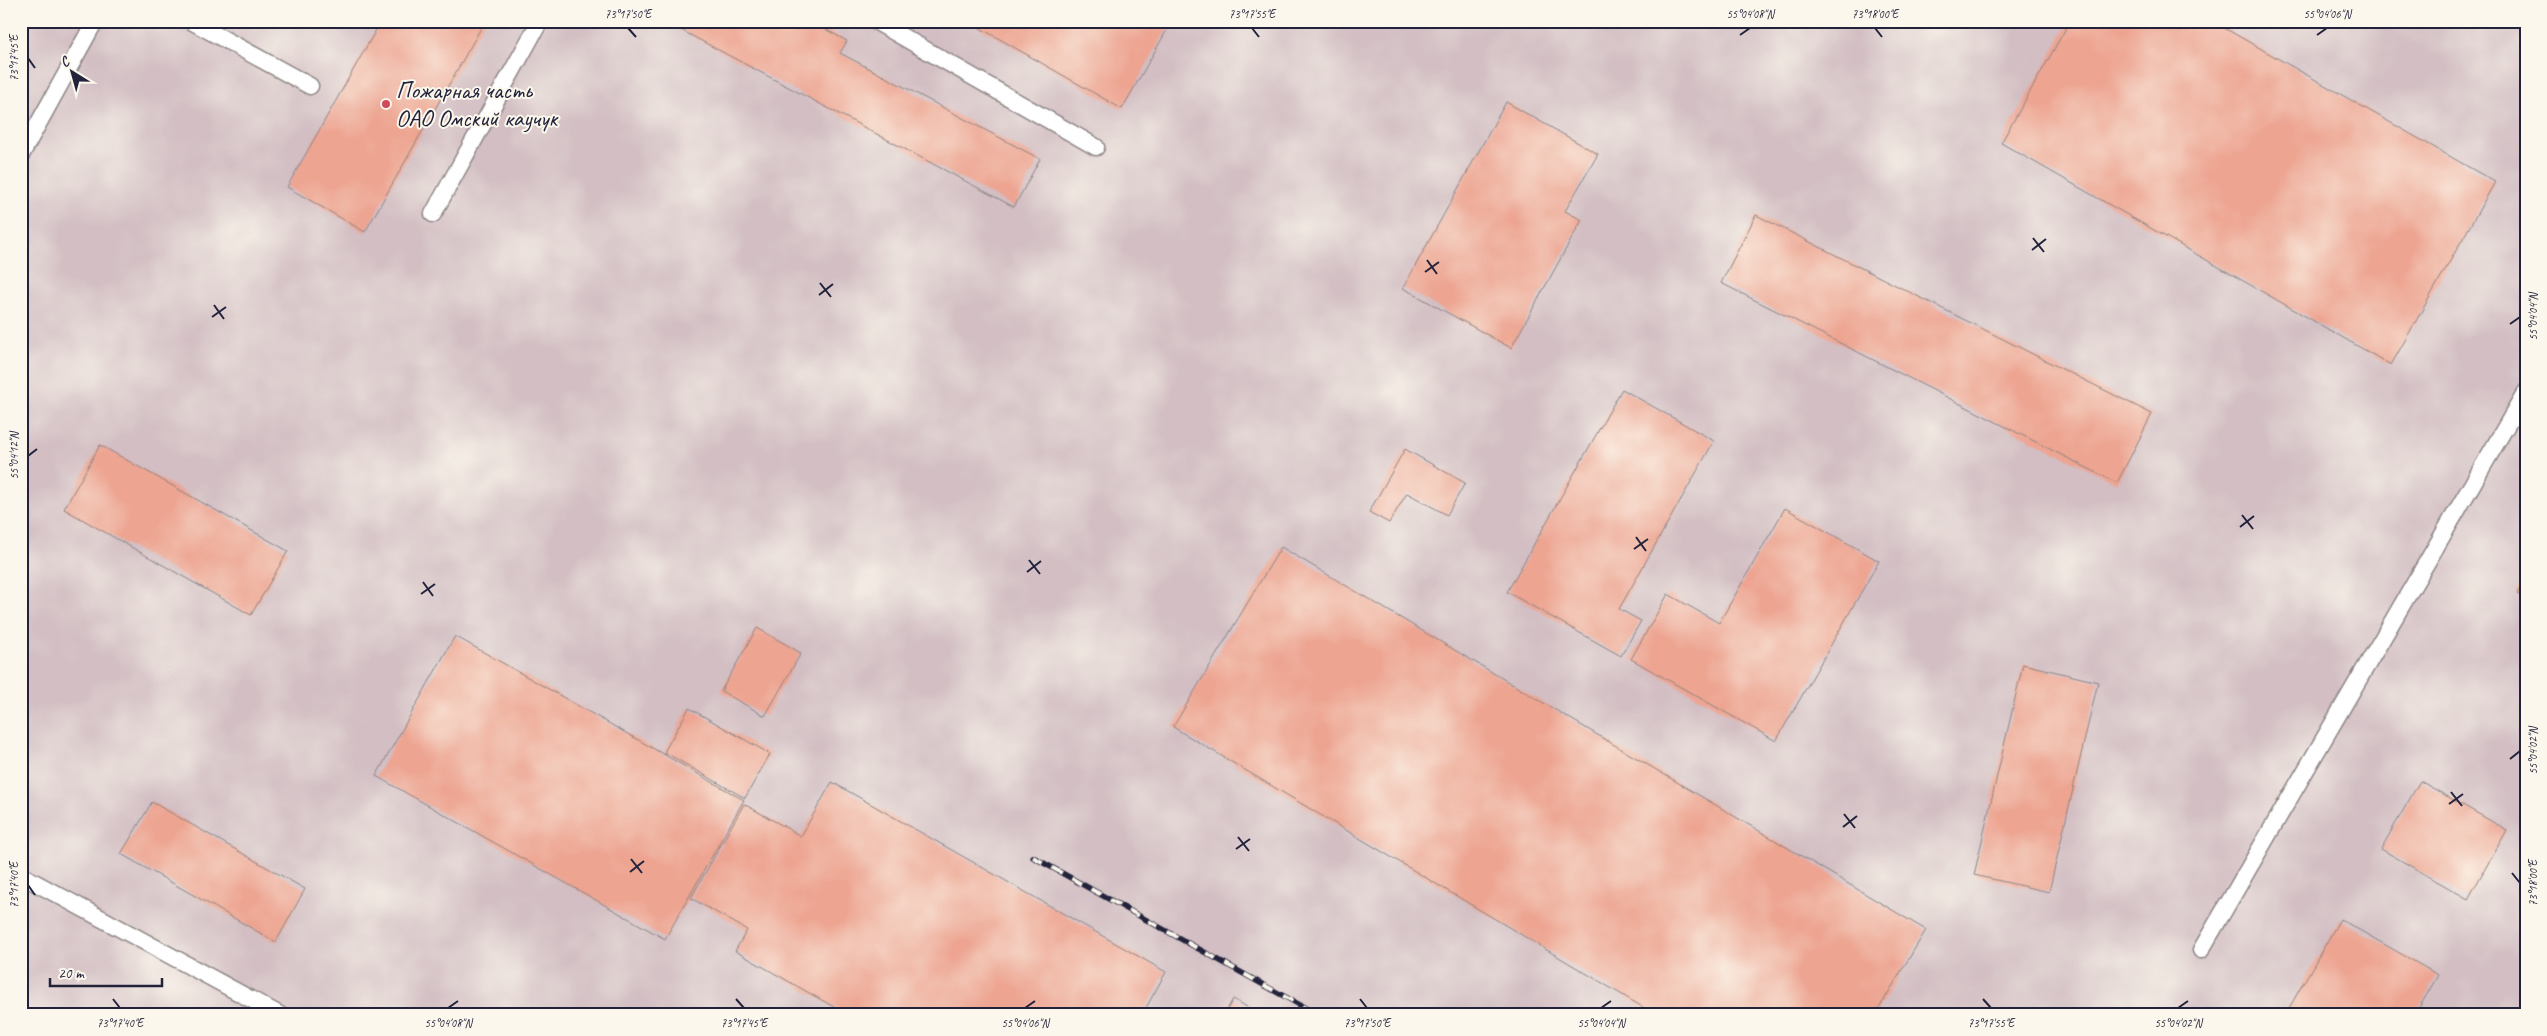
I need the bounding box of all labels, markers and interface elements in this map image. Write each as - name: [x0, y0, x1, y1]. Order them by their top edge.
- text: 73°17'50"E: [605, 6, 653, 22]
- text: 73°17'55"E: [1229, 6, 1277, 22]
- text: 55°04'08"N: [1726, 6, 1775, 22]
- text: 73°18'00"E: [1852, 6, 1900, 22]
- text: 55°04'06"N: [2303, 6, 2352, 22]
- text: 73°17'45"E: [6, 33, 22, 81]
- north arrow: [48, 48, 98, 98]
- text: С: [57, 52, 74, 71]
- place label: Пожарная часть ОАО Омский каучук: [396, 75, 559, 133]
- marker: Пожарная часть ОАО Омский каучук: [380, 98, 392, 110]
- text: 55°04'04"N: [2525, 292, 2541, 341]
- text: 55°04'12"N: [6, 431, 22, 480]
- text: 55°04'02"N: [2525, 726, 2541, 775]
- text: 73°18'00"E: [2525, 858, 2541, 906]
- text: 73°17'40"E: [6, 860, 22, 908]
- scale bar: [50, 956, 162, 988]
- text: 20 m: [58, 964, 85, 983]
- text: 73°17'40"E: [97, 1015, 145, 1031]
- text: 55°04'08"N: [424, 1015, 473, 1031]
- text: 73°17'45"E: [721, 1015, 769, 1031]
- text: 55°04'06"N: [1001, 1015, 1050, 1031]
- text: 73°17'50"E: [1344, 1015, 1392, 1031]
- text: 55°04'04"N: [1577, 1015, 1626, 1031]
- text: 73°17'55"E: [1968, 1015, 2016, 1031]
- text: 55°04'02"N: [2154, 1015, 2203, 1031]

